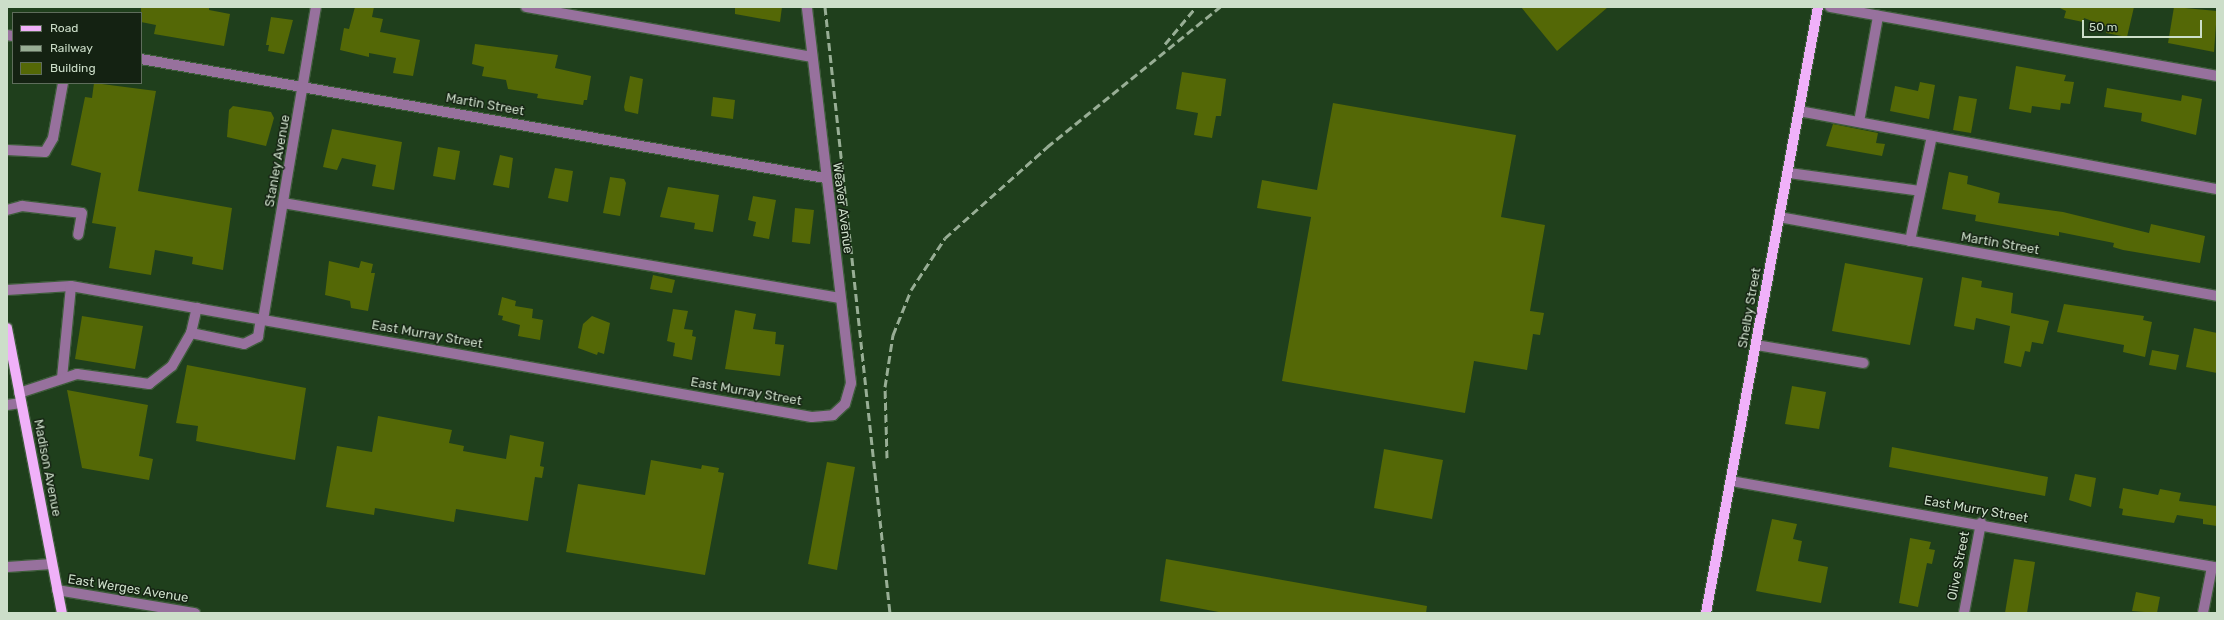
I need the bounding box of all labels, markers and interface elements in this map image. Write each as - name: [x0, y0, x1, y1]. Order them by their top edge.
- legend: [12, 12, 142, 84]
- scale bar: [2084, 12, 2204, 38]
- text: 50 m: [2089, 20, 2117, 34]
- text: Road: [50, 21, 78, 35]
- text: Railway: [50, 41, 93, 55]
- text: Building: [50, 61, 96, 75]
- street label: Martin Street: [445, 90, 525, 120]
- street label: Stanley Avenue: [262, 113, 294, 209]
- street label: Weaver Avenue: [829, 161, 855, 255]
- street label: Martin Street: [1960, 229, 2040, 259]
- street label: Shelby Street: [1735, 266, 1765, 350]
- street label: East Murray Street: [370, 318, 484, 352]
- street label: East Murray Street: [689, 375, 803, 409]
- street label: Madison Avenue: [30, 418, 64, 518]
- street label: East Murry Street: [1922, 493, 2030, 527]
- street label: Olive Street: [1945, 530, 1973, 602]
- street label: East Werges Avenue: [66, 572, 190, 606]

